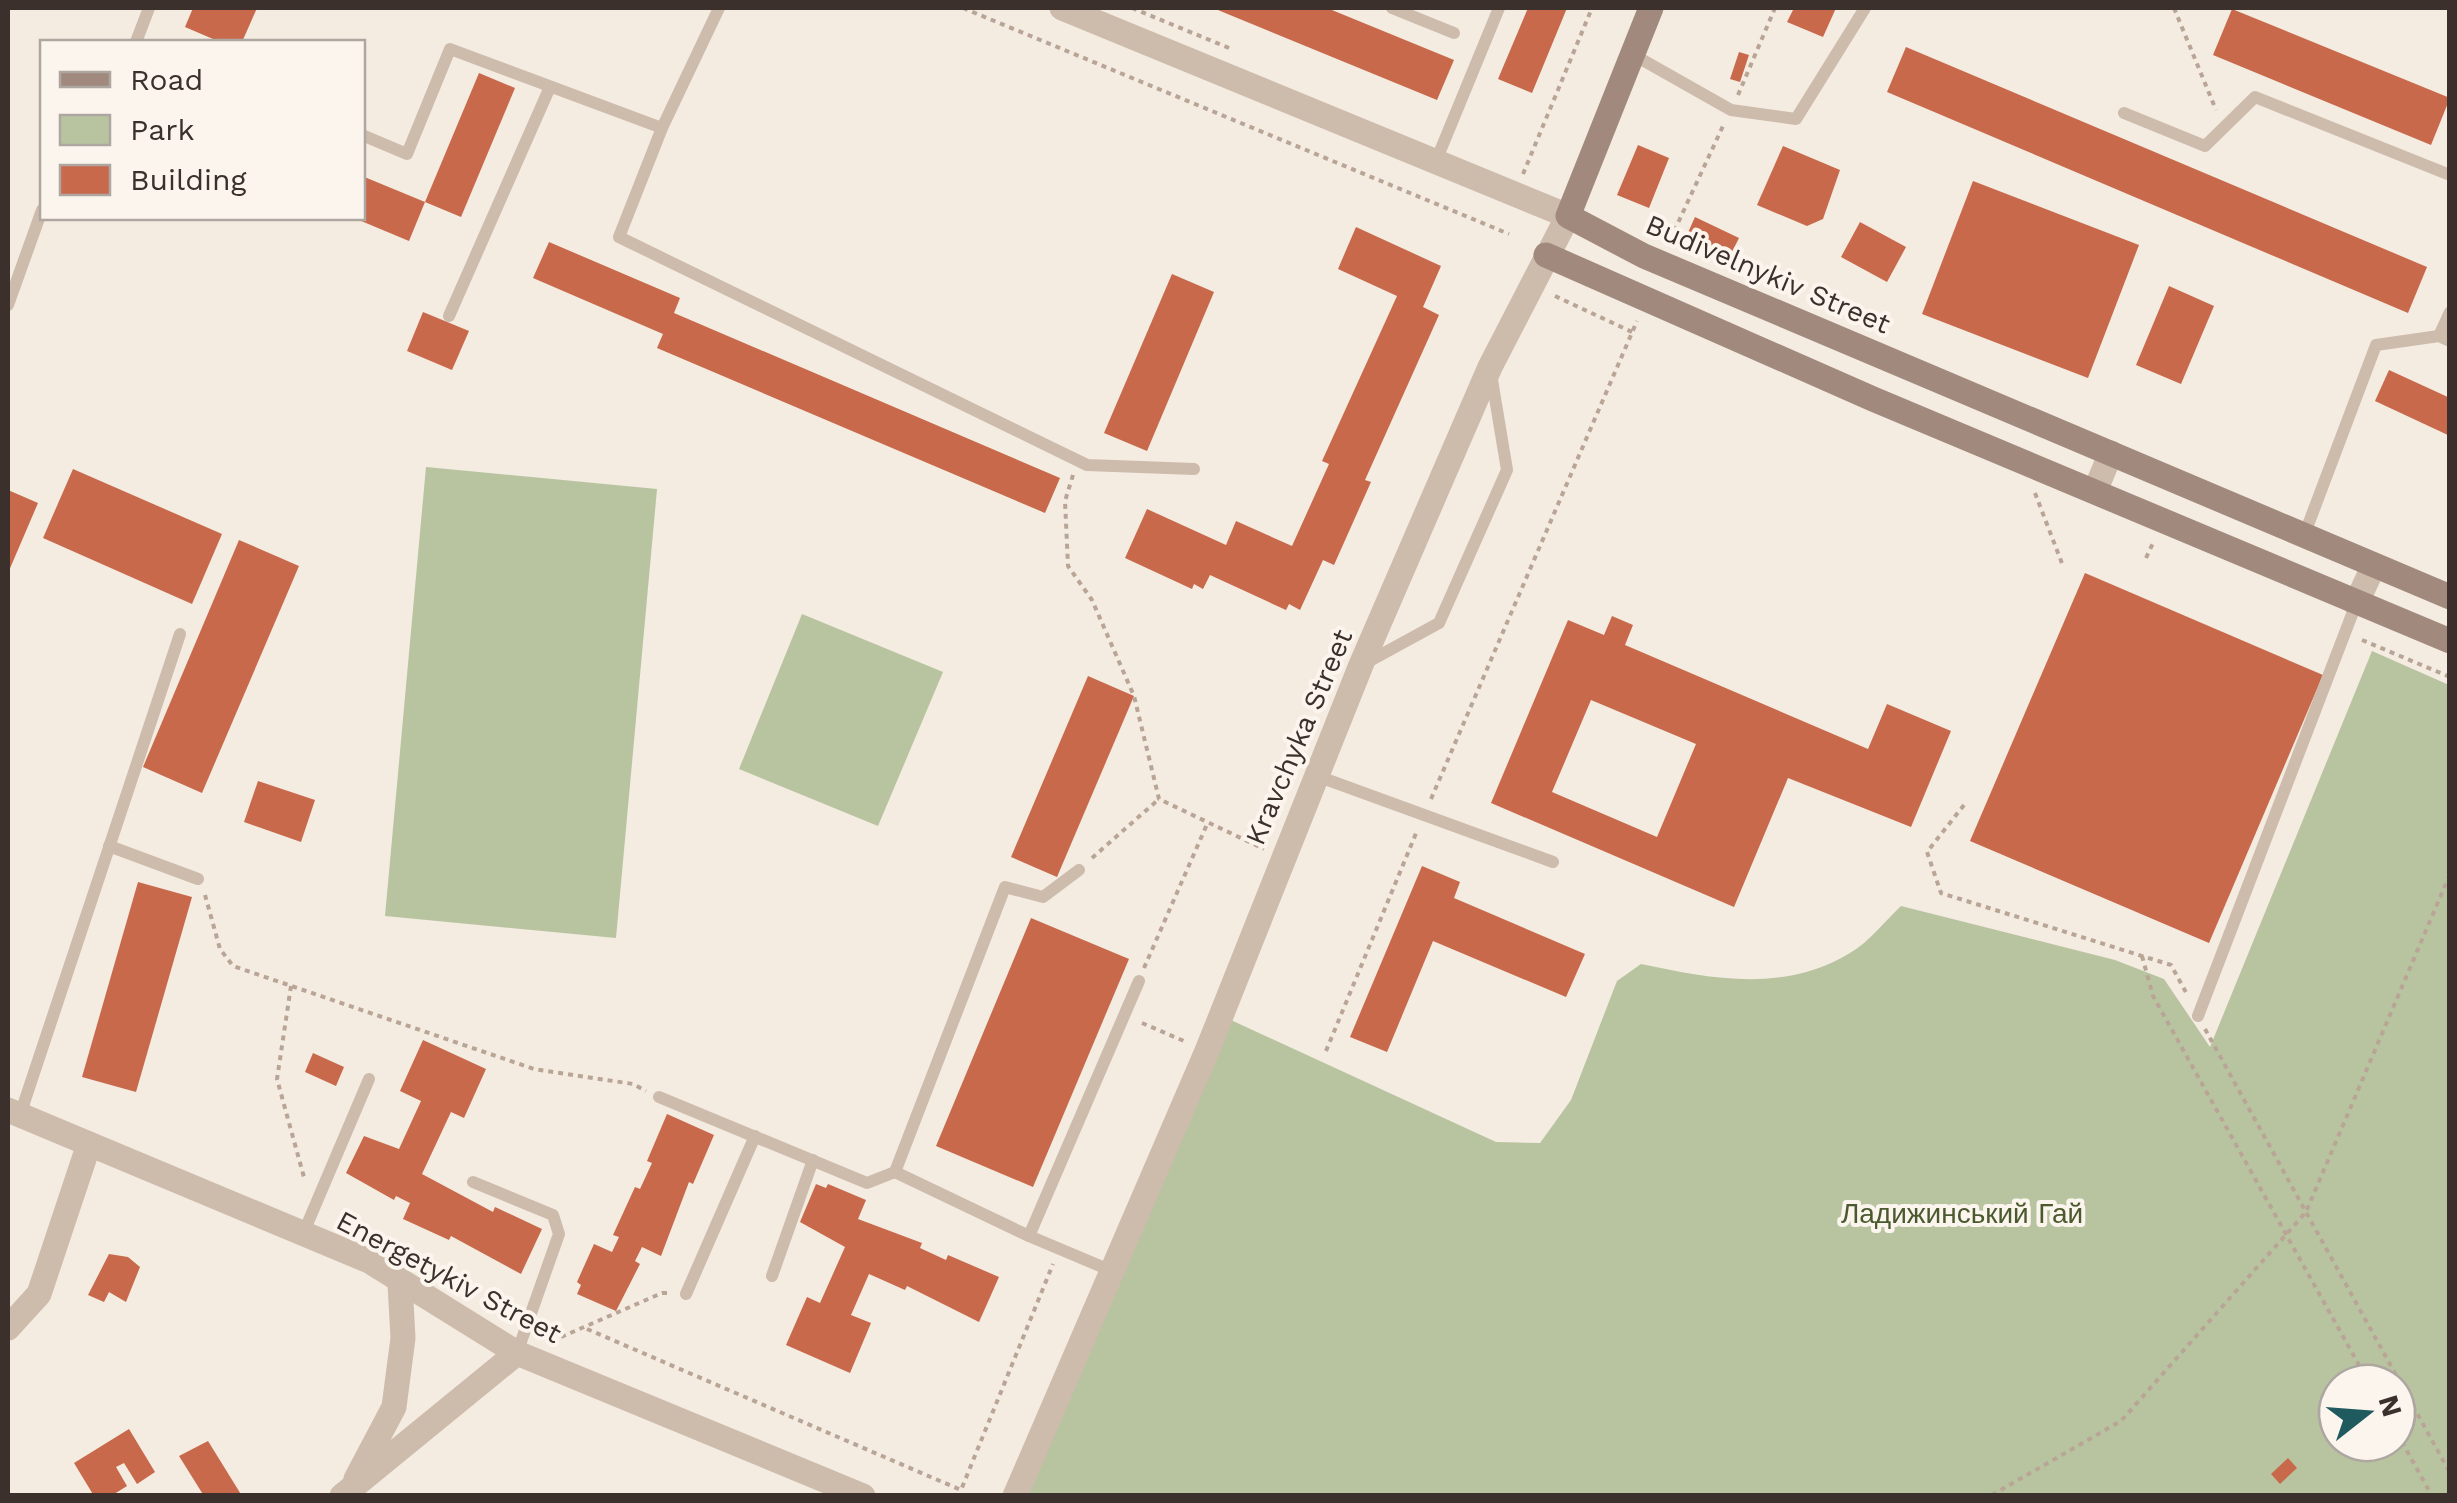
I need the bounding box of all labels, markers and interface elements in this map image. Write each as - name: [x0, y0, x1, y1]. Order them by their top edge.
- legend: [40, 40, 365, 220]
- text: Road: [130, 62, 203, 97]
- text: Park: [130, 112, 195, 147]
- text: Building: [130, 162, 247, 197]
- street label: Budivelnykiv Street: [1641, 208, 1895, 341]
- street label: Kravchyka Street: [1239, 624, 1359, 850]
- park label: Ладижинський Гай: [1841, 1197, 2083, 1230]
- street label: Energetykiv Street: [331, 1204, 567, 1350]
- north arrow: [2317, 1363, 2417, 1463]
- text: N: [2372, 1391, 2409, 1421]

